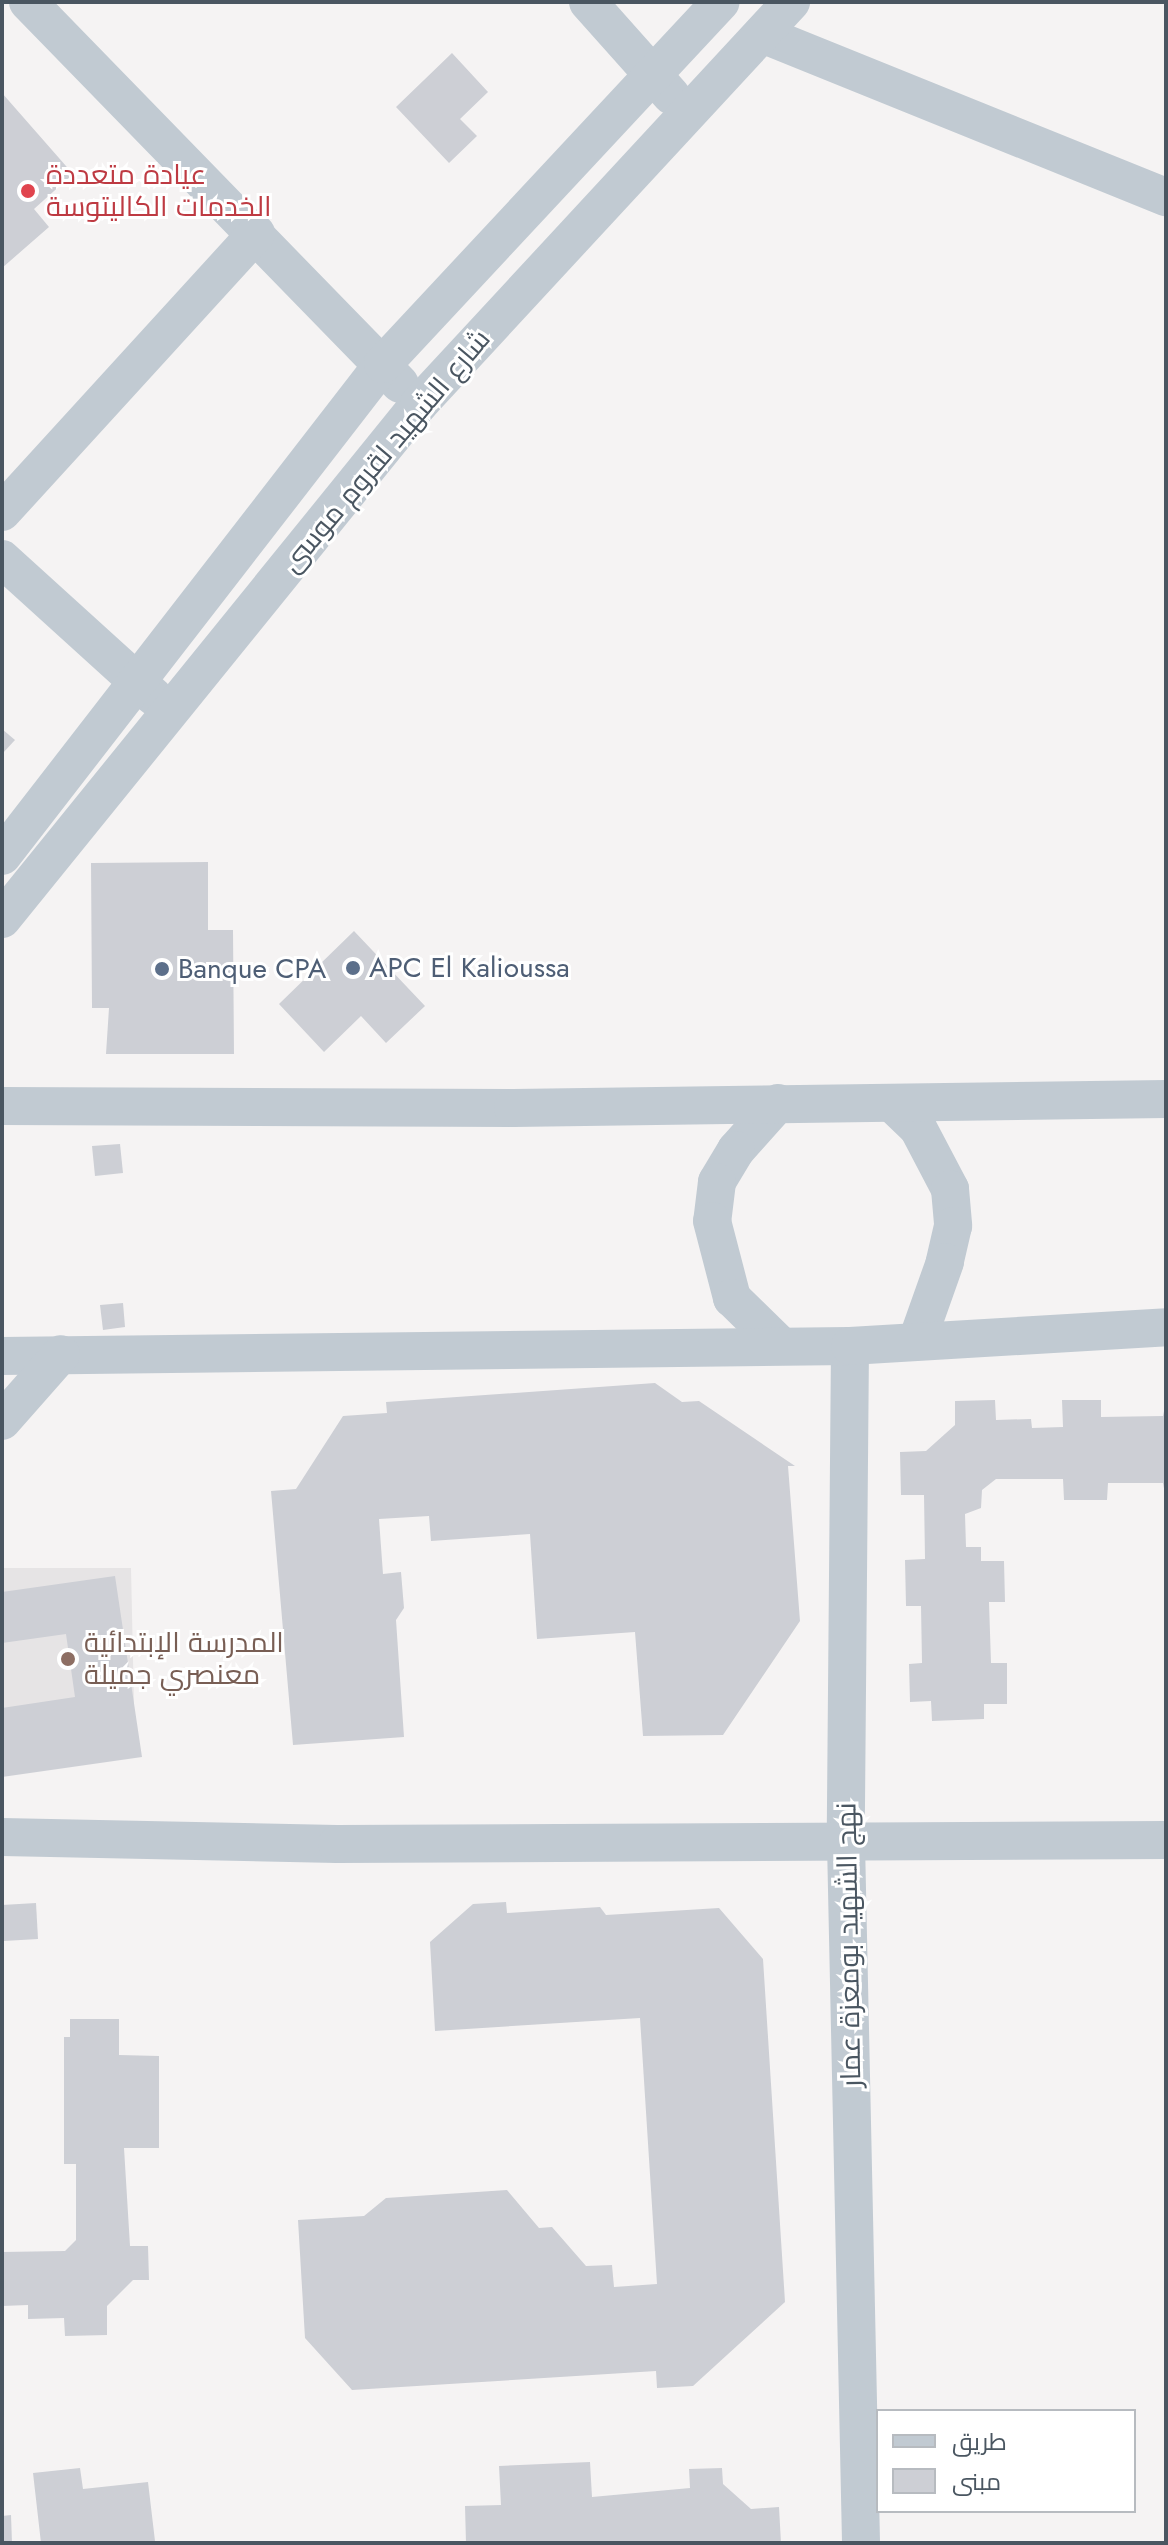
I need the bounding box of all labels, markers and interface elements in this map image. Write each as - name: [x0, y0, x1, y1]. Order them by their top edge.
- place label: عيادة متعددة الخدمات الكاليتوسة: [46, 158, 271, 224]
- marker: عيادة متعددة الخدمات الكاليتوسة: [17, 180, 39, 202]
- street label: شارع الشهيد لقروم موسى: [275, 323, 497, 579]
- place label: APC El Kalioussa: [369, 951, 570, 985]
- place label: Banque CPA: [178, 952, 326, 986]
- marker: APC El Kalioussa: [344, 959, 362, 977]
- marker: Banque CPA: [153, 960, 171, 978]
- place label: المدرسة الإبتدائية معنصري جميلة: [84, 1626, 284, 1692]
- marker: المدرسة الإبتدائية معنصري جميلة: [59, 1650, 77, 1668]
- street label: نهج الشهيد بومعزة عمار: [830, 1802, 868, 2088]
- legend: [876, 2409, 1136, 2513]
- text: طريق: [952, 2424, 1007, 2459]
- text: مبنى: [952, 2464, 1001, 2499]

